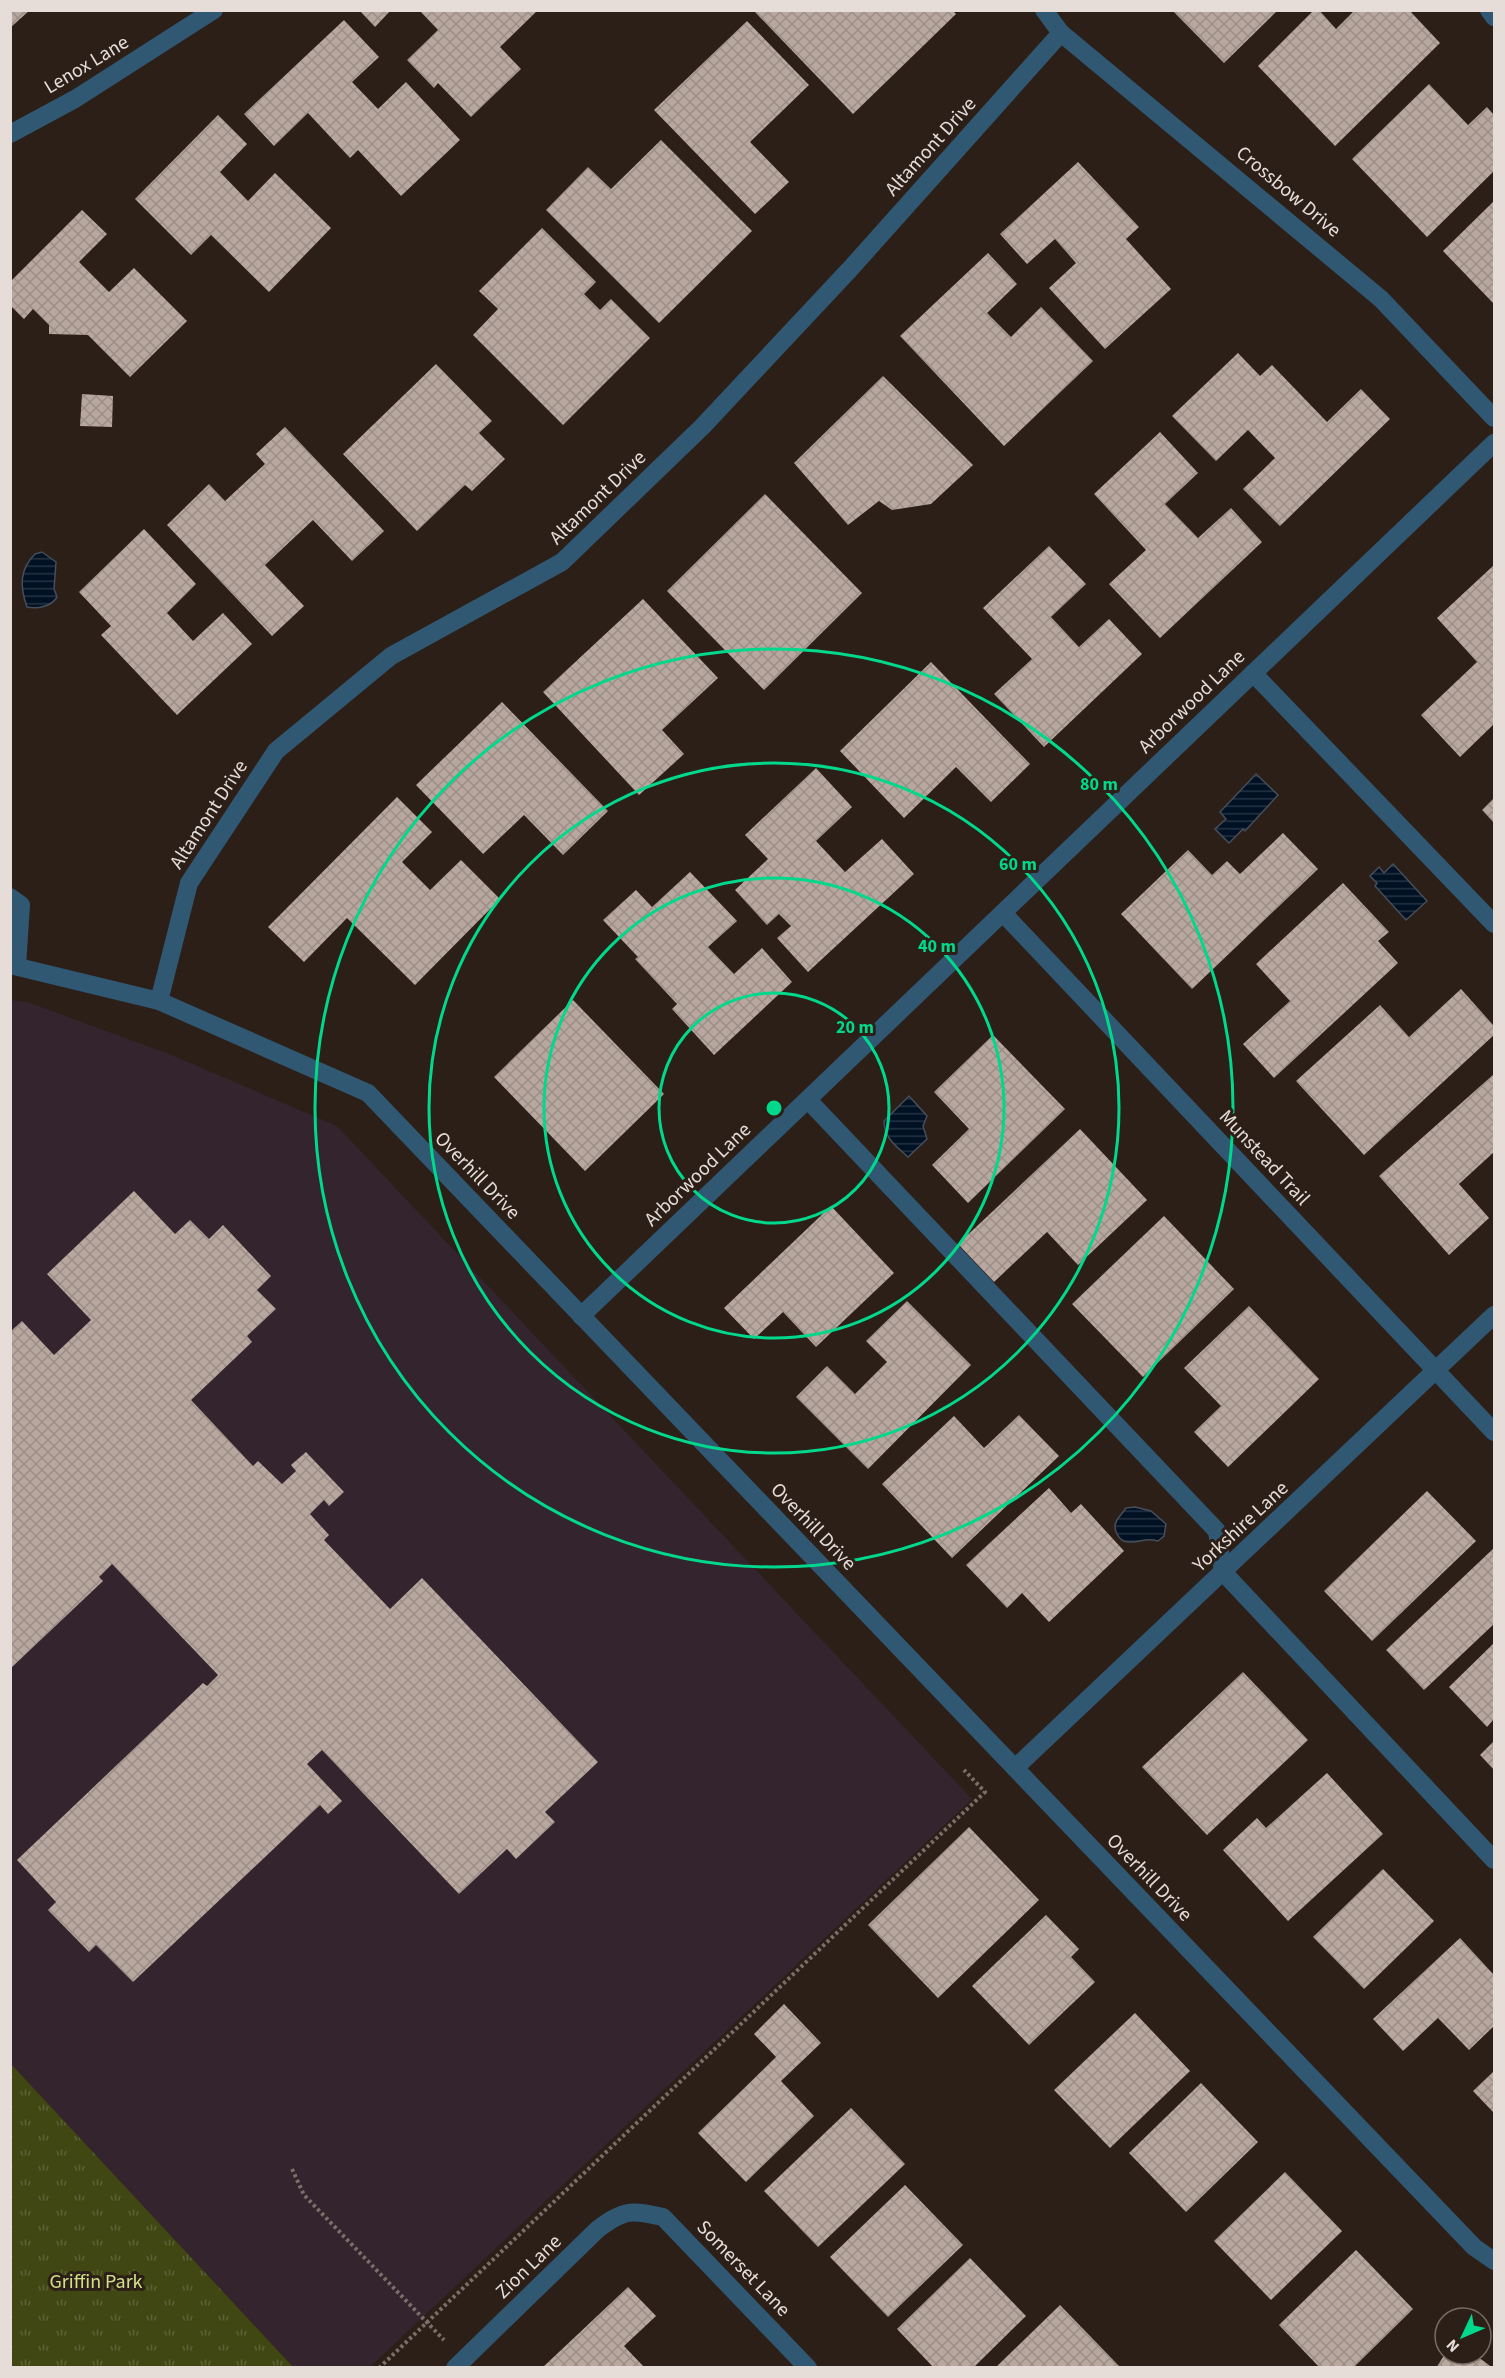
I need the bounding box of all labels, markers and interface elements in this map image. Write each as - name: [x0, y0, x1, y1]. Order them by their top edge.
- street label: Lenox Lane: [39, 29, 134, 101]
- street label: Altamont Drive: [879, 91, 983, 202]
- street label: Crossbow Drive: [1230, 139, 1347, 244]
- street label: Altamont Drive: [543, 444, 652, 551]
- street label: Arborwood Lane: [1132, 643, 1251, 760]
- street label: Altamont Drive: [163, 755, 255, 875]
- text: 80 m: [1080, 772, 1118, 797]
- text: 60 m: [999, 852, 1037, 877]
- text: 40 m: [918, 934, 956, 959]
- text: 20 m: [836, 1015, 874, 1040]
- centre of rings: [764, 1098, 784, 1118]
- street label: Munstead Trail: [1212, 1104, 1316, 1212]
- street label: Arborwood Lane: [638, 1116, 757, 1233]
- street label: Overhill Drive: [428, 1125, 527, 1226]
- street label: Yorkshire Lane: [1186, 1475, 1295, 1579]
- street label: Overhill Drive: [764, 1476, 863, 1577]
- street label: Overhill Drive: [1100, 1827, 1199, 1928]
- street label: Somerset Lane: [690, 2214, 797, 2323]
- street label: Zion Lane: [489, 2228, 568, 2305]
- park label: Griffin Park: [50, 2268, 143, 2296]
- north arrow: [1433, 2306, 1493, 2366]
- text: N: [1441, 2334, 1465, 2357]

